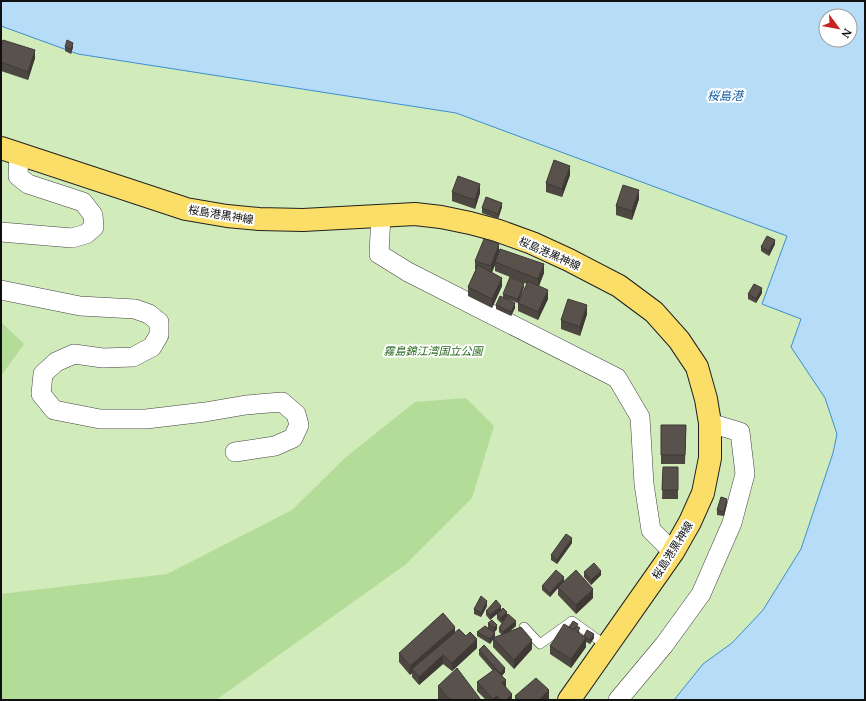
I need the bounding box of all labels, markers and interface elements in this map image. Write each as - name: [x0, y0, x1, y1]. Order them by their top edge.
- north arrow: [818, 8, 858, 48]
- text: N: [838, 26, 856, 41]
- water label: 桜島港: [707, 87, 745, 104]
- street label: 桜島港黒神線: [187, 201, 255, 227]
- street label: 桜島港黒神線: [517, 233, 583, 273]
- park label: 霧島錦江湾国立公園: [384, 343, 484, 358]
- street label: 桜島港黒神線: [648, 518, 696, 582]

